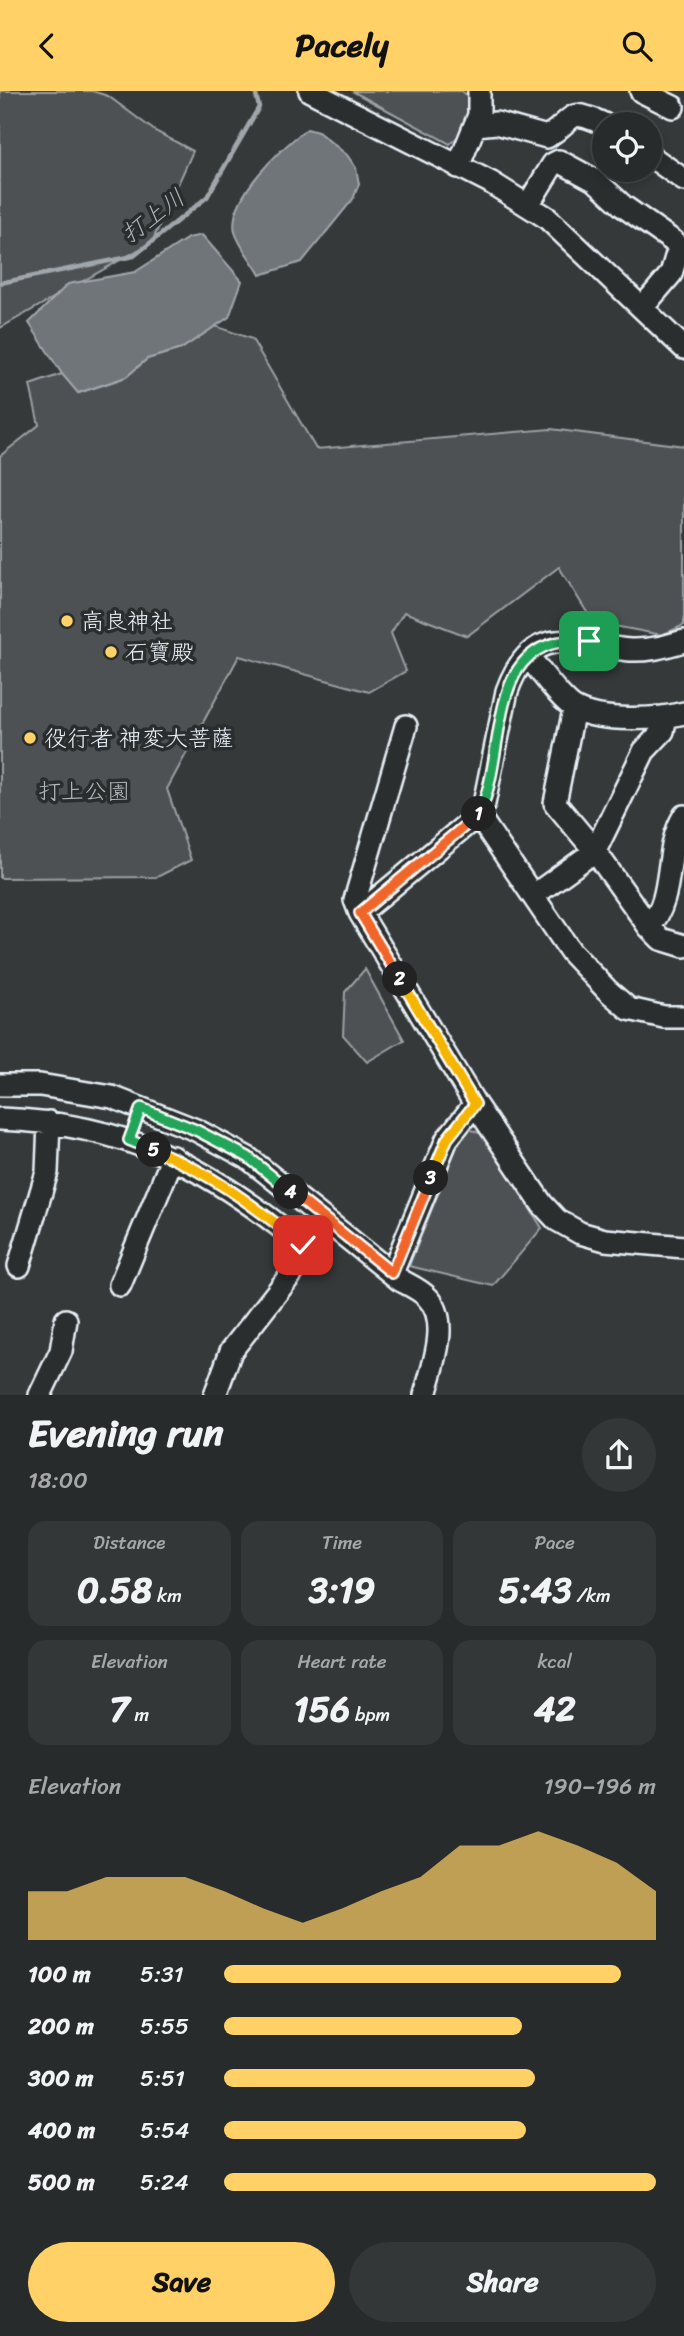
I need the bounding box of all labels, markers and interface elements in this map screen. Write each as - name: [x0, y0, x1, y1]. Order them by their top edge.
- text: Pacely: [295, 17, 389, 74]
- icon: back: [28, 27, 66, 65]
- icon: search: [618, 27, 656, 65]
- map controls: [592, 112, 662, 182]
- button: locate: [592, 112, 662, 182]
- water label: 打上川: [112, 178, 194, 254]
- place label: 高良神社: [81, 601, 173, 642]
- pin: [559, 611, 619, 671]
- marker: 高良神社: [59, 613, 75, 629]
- icon: arrive: [570, 622, 608, 660]
- place label: 石寶殿: [125, 632, 194, 673]
- marker: 石寶殿: [103, 644, 119, 660]
- place label: 役行者 神変大菩薩: [44, 718, 234, 759]
- marker: 役行者 神変大菩薩: [22, 730, 38, 746]
- park label: 打上公園: [38, 771, 130, 812]
- pin: 1: [462, 797, 496, 831]
- text: 1: [474, 797, 483, 830]
- pin: 2: [382, 961, 418, 997]
- text: 2: [394, 962, 405, 995]
- pin: 5: [136, 1133, 172, 1167]
- text: 5: [148, 1133, 159, 1166]
- pin: 3: [414, 1161, 448, 1195]
- text: 3: [425, 1161, 436, 1194]
- pin: 4: [274, 1175, 308, 1209]
- text: 4: [285, 1175, 296, 1208]
- pin: [273, 1215, 333, 1275]
- icon: check: [284, 1226, 322, 1264]
- text: Evening run: [28, 1400, 224, 1467]
- button: share: [582, 1418, 656, 1492]
- text: 18:00: [28, 1460, 88, 1501]
- text: Distance: [93, 1526, 165, 1559]
- text: Time: [322, 1526, 362, 1559]
- text: Pace: [535, 1526, 575, 1559]
- text: 0.58: [77, 1559, 152, 1621]
- text: 3:19: [309, 1559, 375, 1621]
- text: 5:43: [499, 1559, 572, 1621]
- text: km: [152, 1579, 182, 1612]
- text: /km: [572, 1579, 611, 1612]
- text: Elevation: [91, 1645, 168, 1678]
- text: Heart rate: [297, 1645, 387, 1678]
- text: kcal: [537, 1645, 572, 1678]
- text: 7: [110, 1678, 130, 1740]
- text: 156: [294, 1678, 350, 1740]
- text: 42: [534, 1678, 576, 1740]
- text: m: [130, 1698, 149, 1731]
- text: bpm: [350, 1698, 390, 1731]
- text: Elevation: [28, 1766, 121, 1807]
- text: 190–196 m: [544, 1766, 656, 1807]
- text: 100 m: [28, 1954, 91, 1995]
- text: 5:31: [140, 1954, 184, 1995]
- text: 200 m: [28, 2006, 94, 2047]
- text: 5:55: [140, 2006, 189, 2047]
- text: 300 m: [28, 2058, 93, 2099]
- text: 5:51: [140, 2058, 185, 2099]
- text: 400 m: [28, 2110, 95, 2151]
- text: 5:54: [140, 2110, 189, 2151]
- text: 500 m: [28, 2162, 95, 2203]
- text: 5:24: [140, 2162, 189, 2203]
- button: Save: [28, 2242, 335, 2322]
- button: Share: [349, 2242, 656, 2322]

